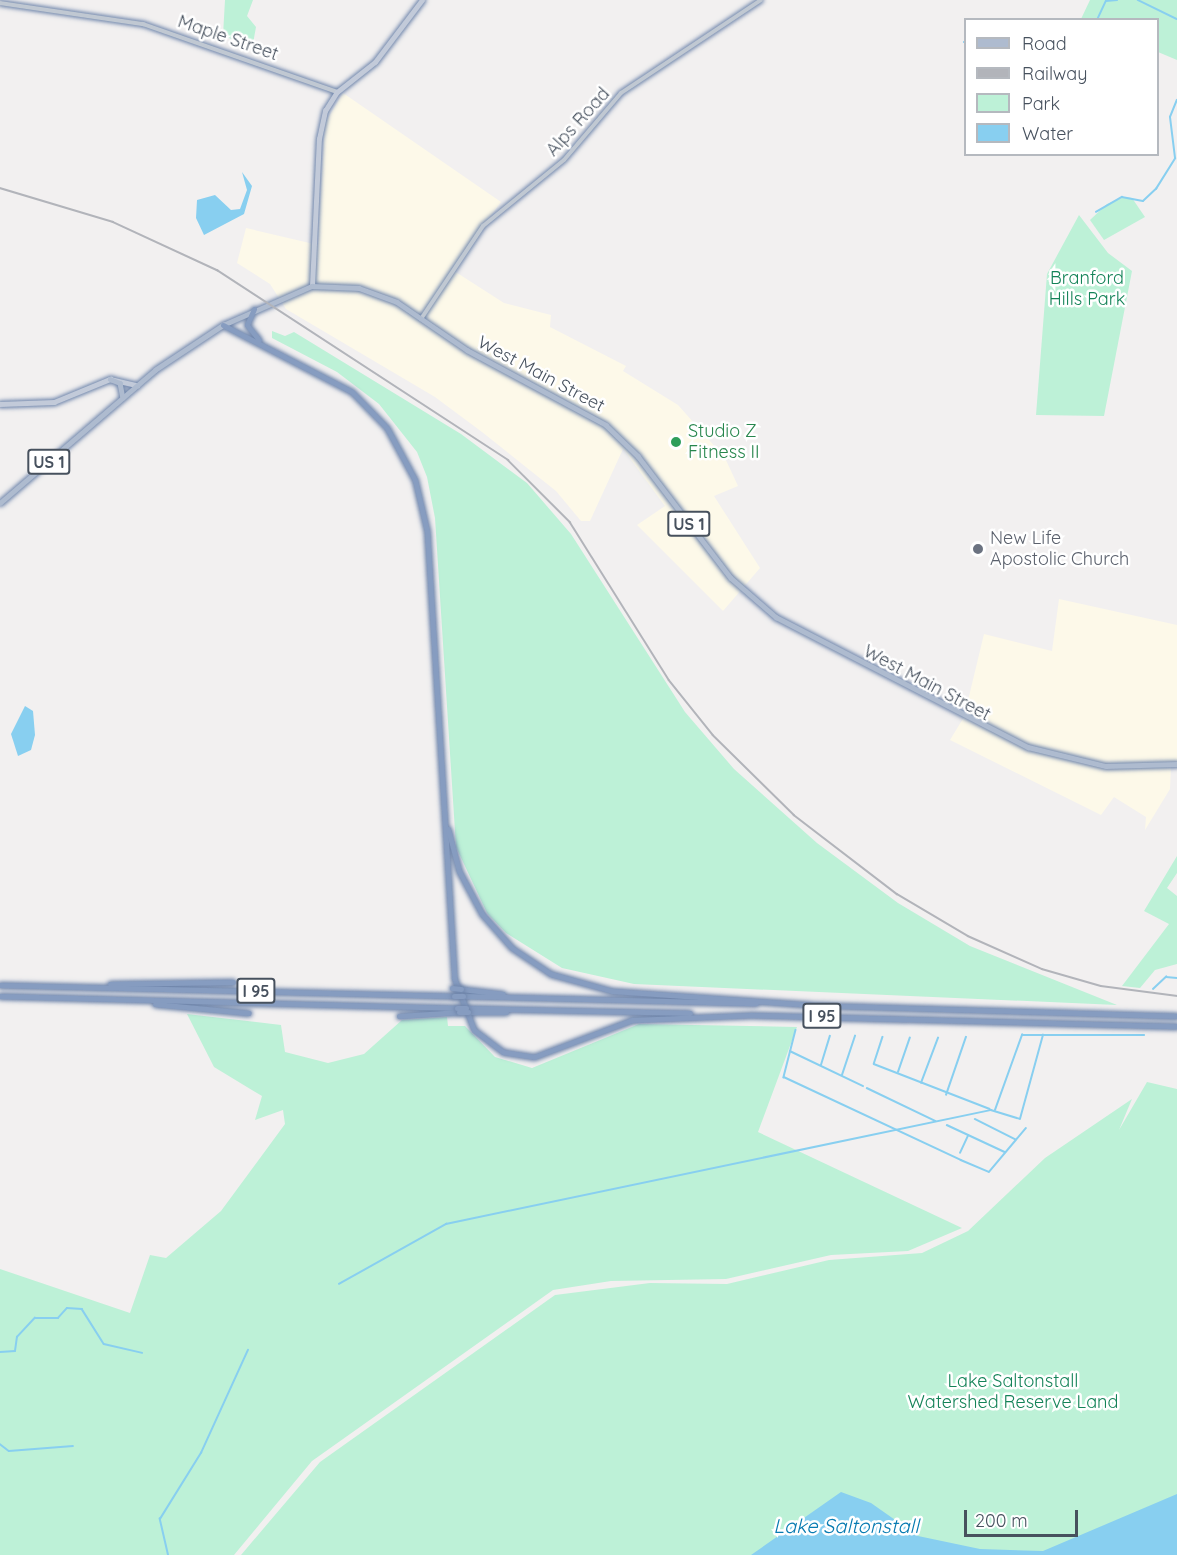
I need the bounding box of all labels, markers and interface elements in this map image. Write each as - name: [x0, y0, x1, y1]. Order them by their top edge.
- street label: Maple Street: [175, 11, 281, 65]
- legend: [964, 18, 1159, 156]
- text: Road: [1022, 32, 1067, 55]
- text: Railway: [1022, 62, 1088, 85]
- street label: Alps Road: [542, 83, 614, 161]
- text: Park: [1022, 92, 1060, 115]
- text: Water: [1022, 122, 1073, 145]
- park label: Branford Hills Park: [1049, 268, 1125, 310]
- street label: West Main Street: [474, 331, 608, 417]
- place label: Studio Z Fitness II: [688, 421, 760, 464]
- marker: Studio Z Fitness II: [669, 435, 683, 449]
- road number: US 1: [26, 449, 72, 475]
- road number: US 1: [666, 511, 712, 537]
- place label: New Life Apostolic Church: [990, 528, 1129, 570]
- marker: New Life Apostolic Church: [971, 542, 985, 556]
- street label: West Main Street: [860, 640, 994, 726]
- road number: I 95: [235, 978, 277, 1004]
- road number: I 95: [801, 1003, 843, 1029]
- park label: Lake Saltonstall Watershed Reserve Land: [908, 1371, 1118, 1414]
- scale bar: [967, 1498, 1081, 1536]
- text: 200 m: [975, 1509, 1028, 1532]
- water label: Lake Saltonstall: [773, 1513, 919, 1537]

